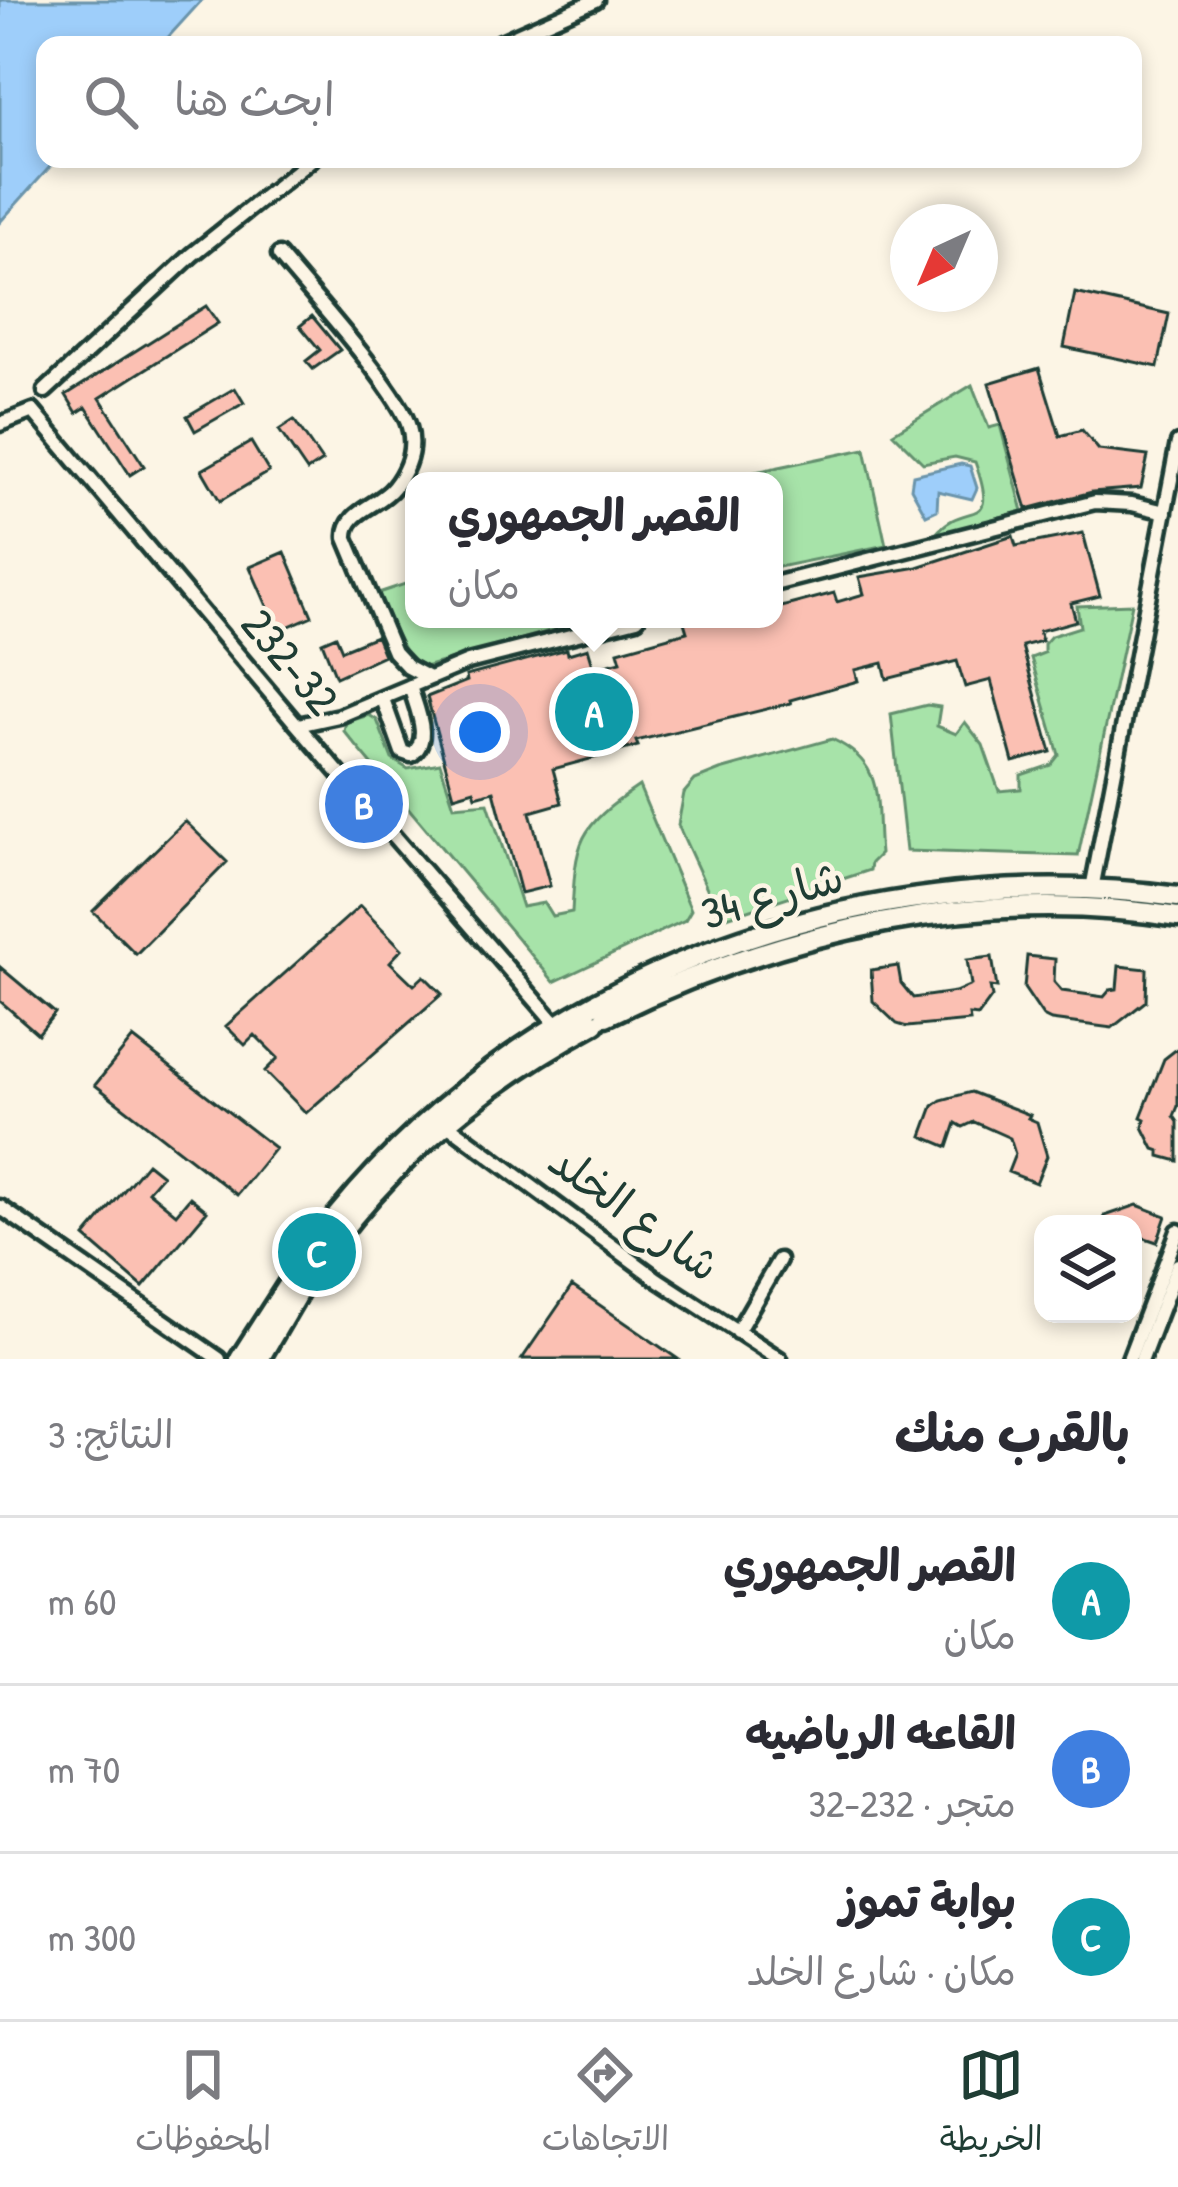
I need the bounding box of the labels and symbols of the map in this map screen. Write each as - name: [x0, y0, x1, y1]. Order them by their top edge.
- north arrow: [890, 204, 998, 312]
- street label: 232-32: [229, 595, 353, 727]
- pin: A: [555, 667, 633, 757]
- your location: [450, 702, 510, 762]
- pin: B: [325, 759, 403, 849]
- street label: شارع 34: [694, 845, 851, 945]
- street label: شارع الخلد: [536, 1129, 733, 1296]
- pin: C: [278, 1207, 356, 1297]

